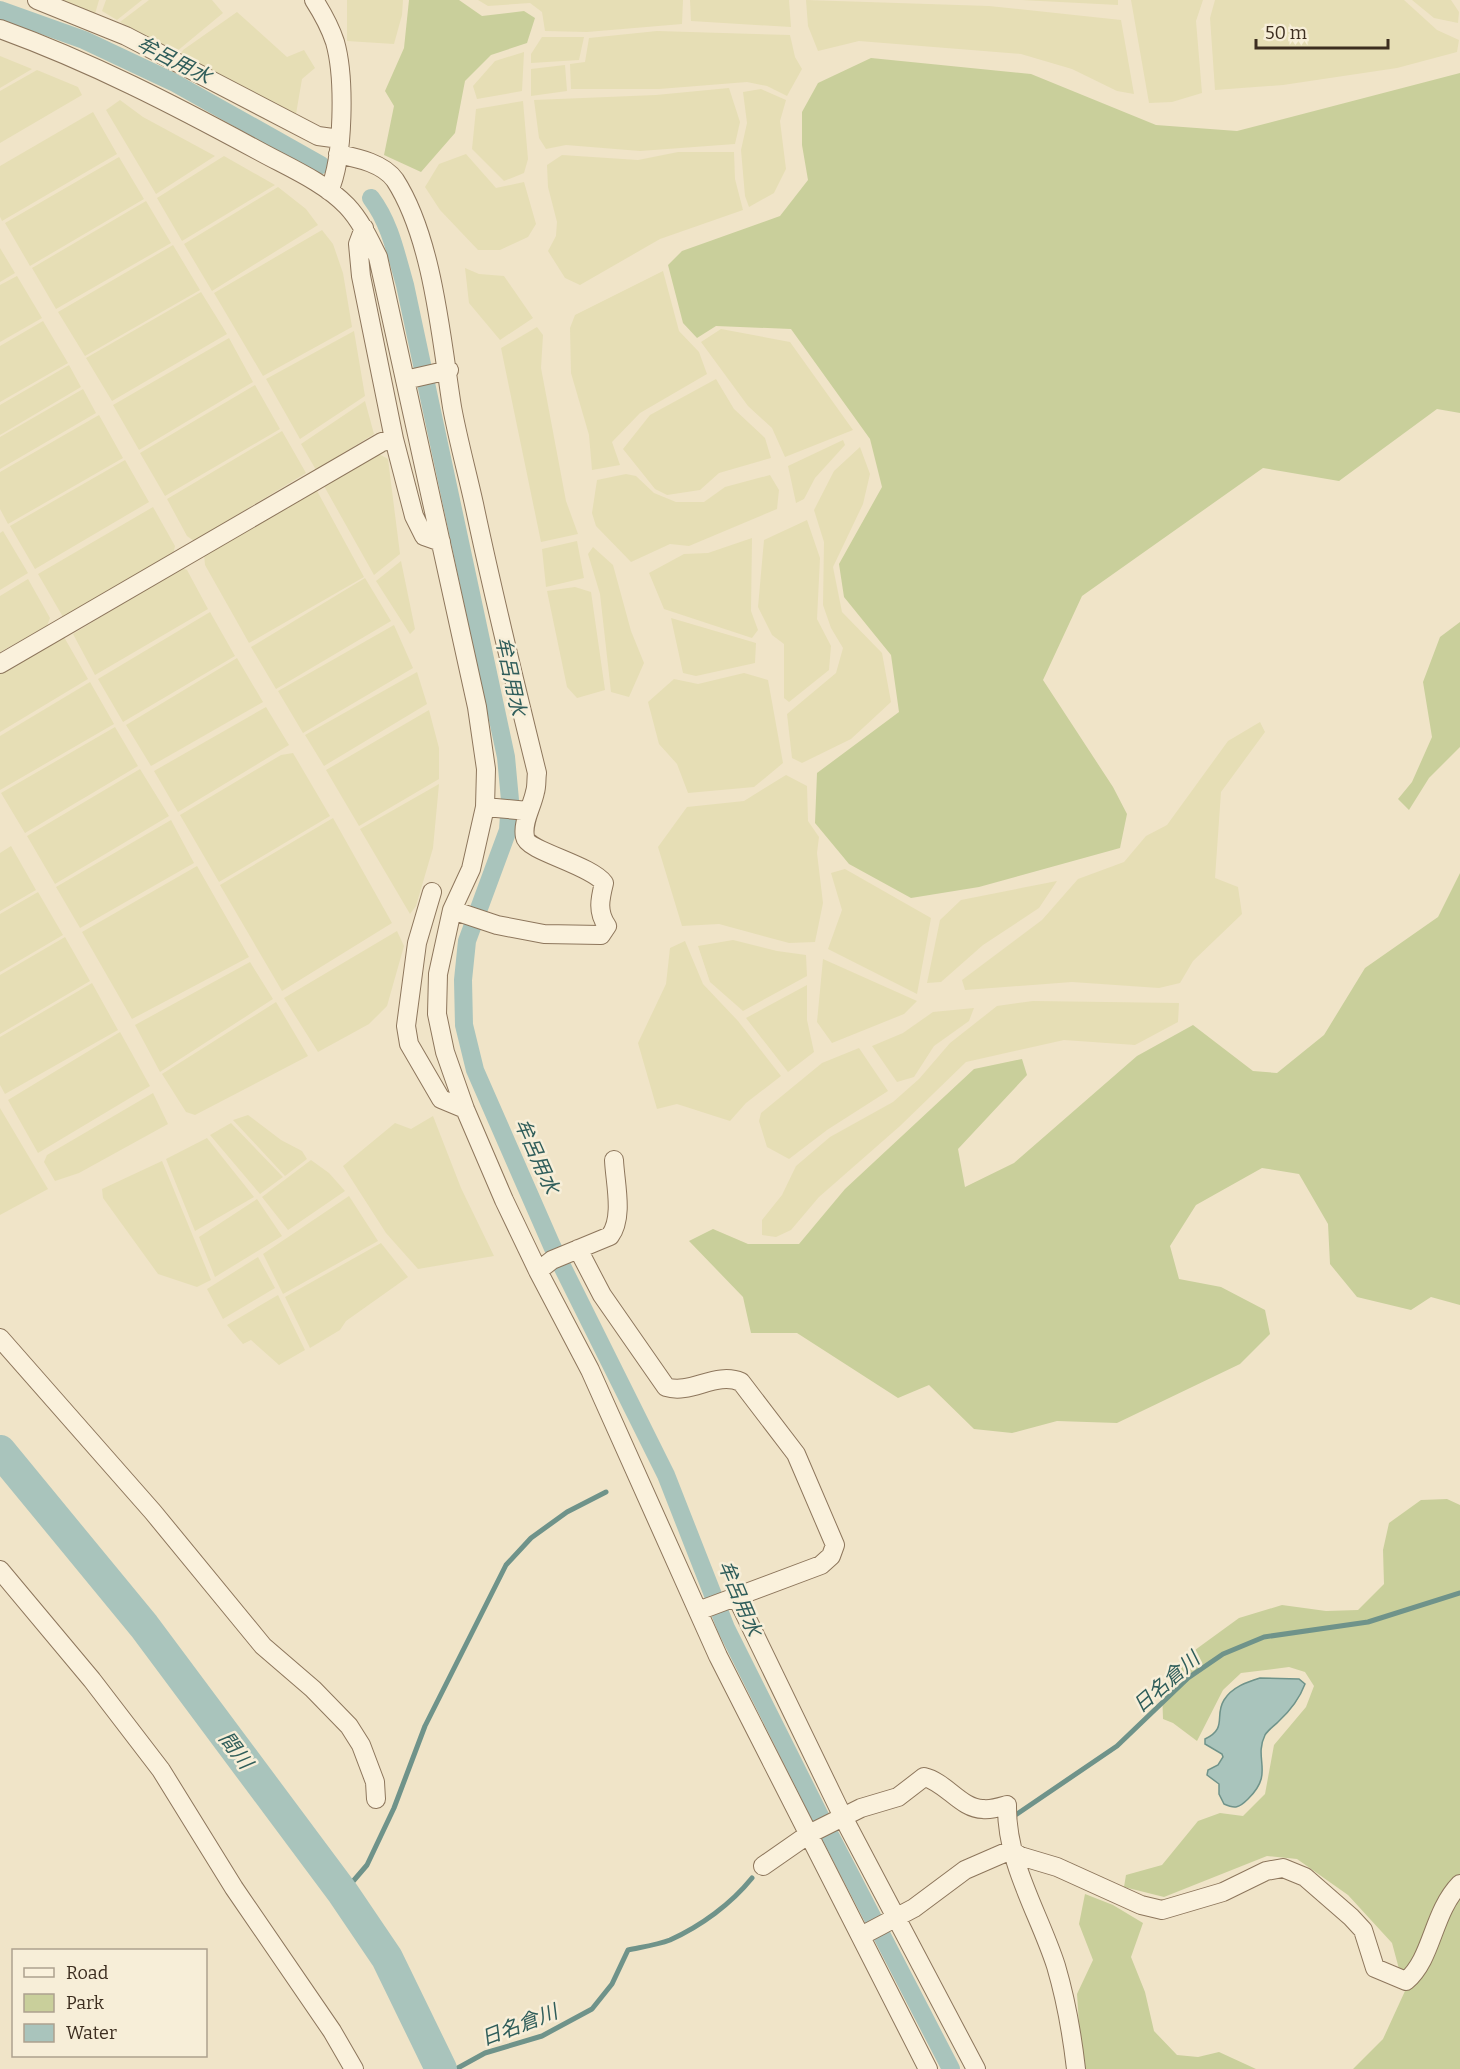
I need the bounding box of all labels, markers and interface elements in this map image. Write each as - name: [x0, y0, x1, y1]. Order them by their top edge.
- scale bar: [1256, 12, 1388, 50]
- text: 50 m: [1265, 22, 1307, 44]
- water label: 牟呂用水: [133, 31, 217, 90]
- water label: 牟呂用水: [491, 634, 531, 720]
- water label: 牟呂用水: [510, 1115, 565, 1199]
- water label: 牟呂用水: [713, 1556, 767, 1641]
- water label: 日名倉川: [1128, 1645, 1206, 1717]
- water label: 間川: [214, 1727, 259, 1775]
- legend: [12, 1949, 207, 2057]
- text: Road: [66, 1962, 109, 1984]
- text: Park: [66, 1992, 105, 2014]
- water label: 日名倉川: [477, 1999, 563, 2051]
- text: Water: [66, 2022, 117, 2044]

